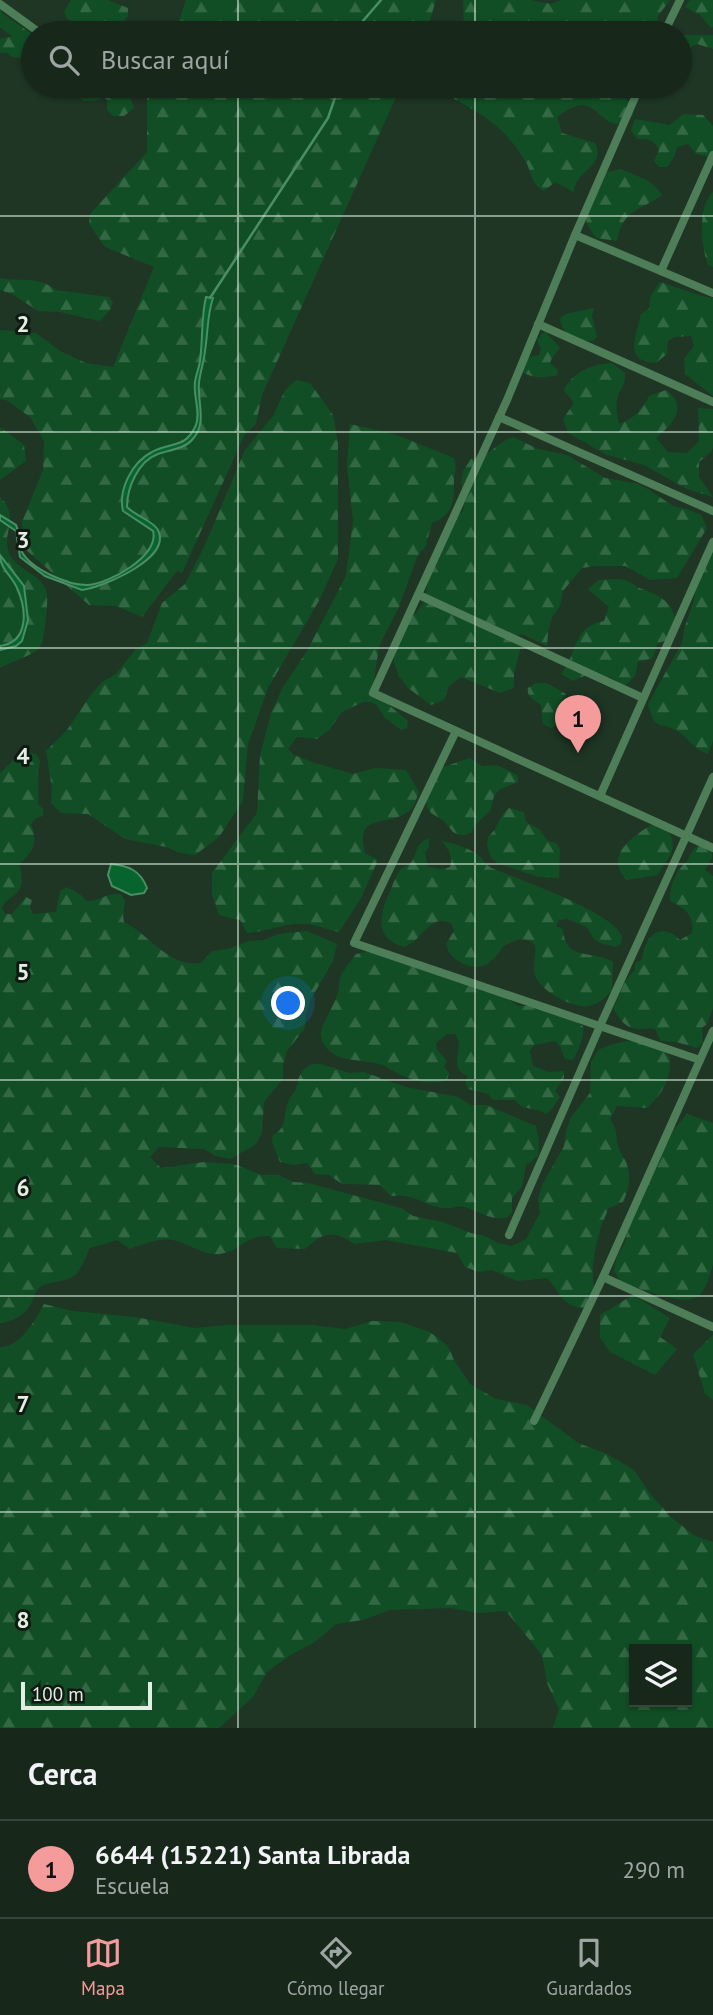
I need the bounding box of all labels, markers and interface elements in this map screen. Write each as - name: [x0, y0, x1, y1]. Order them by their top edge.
- search box: [21, 21, 692, 98]
- icon: search: [45, 41, 83, 79]
- text: Buscar aquí: [101, 43, 229, 76]
- text: 2: [16, 309, 30, 338]
- text: 3: [16, 525, 30, 554]
- pin: 1: [555, 695, 601, 753]
- text: 4: [16, 741, 30, 770]
- text: 5: [16, 957, 30, 986]
- your location: [271, 986, 305, 1020]
- text: 6: [16, 1173, 30, 1202]
- text: 7: [16, 1389, 30, 1418]
- text: 8: [16, 1605, 30, 1634]
- map controls: [629, 1644, 692, 1707]
- button: layers: [629, 1644, 692, 1707]
- scale bar: [21, 1679, 152, 1711]
- text: 100 m: [32, 1682, 84, 1706]
- text: Cerca: [28, 1754, 97, 1793]
- text: 6644 (15221) Santa Librada: [95, 1838, 410, 1871]
- text: 1: [44, 1855, 58, 1884]
- text: 290 m: [623, 1855, 685, 1884]
- text: Escuela: [95, 1871, 170, 1900]
- tab: Mapa: [81, 1934, 125, 2000]
- tab: Cómo llegar: [287, 1934, 385, 2000]
- tab: Guardados: [546, 1934, 632, 2000]

